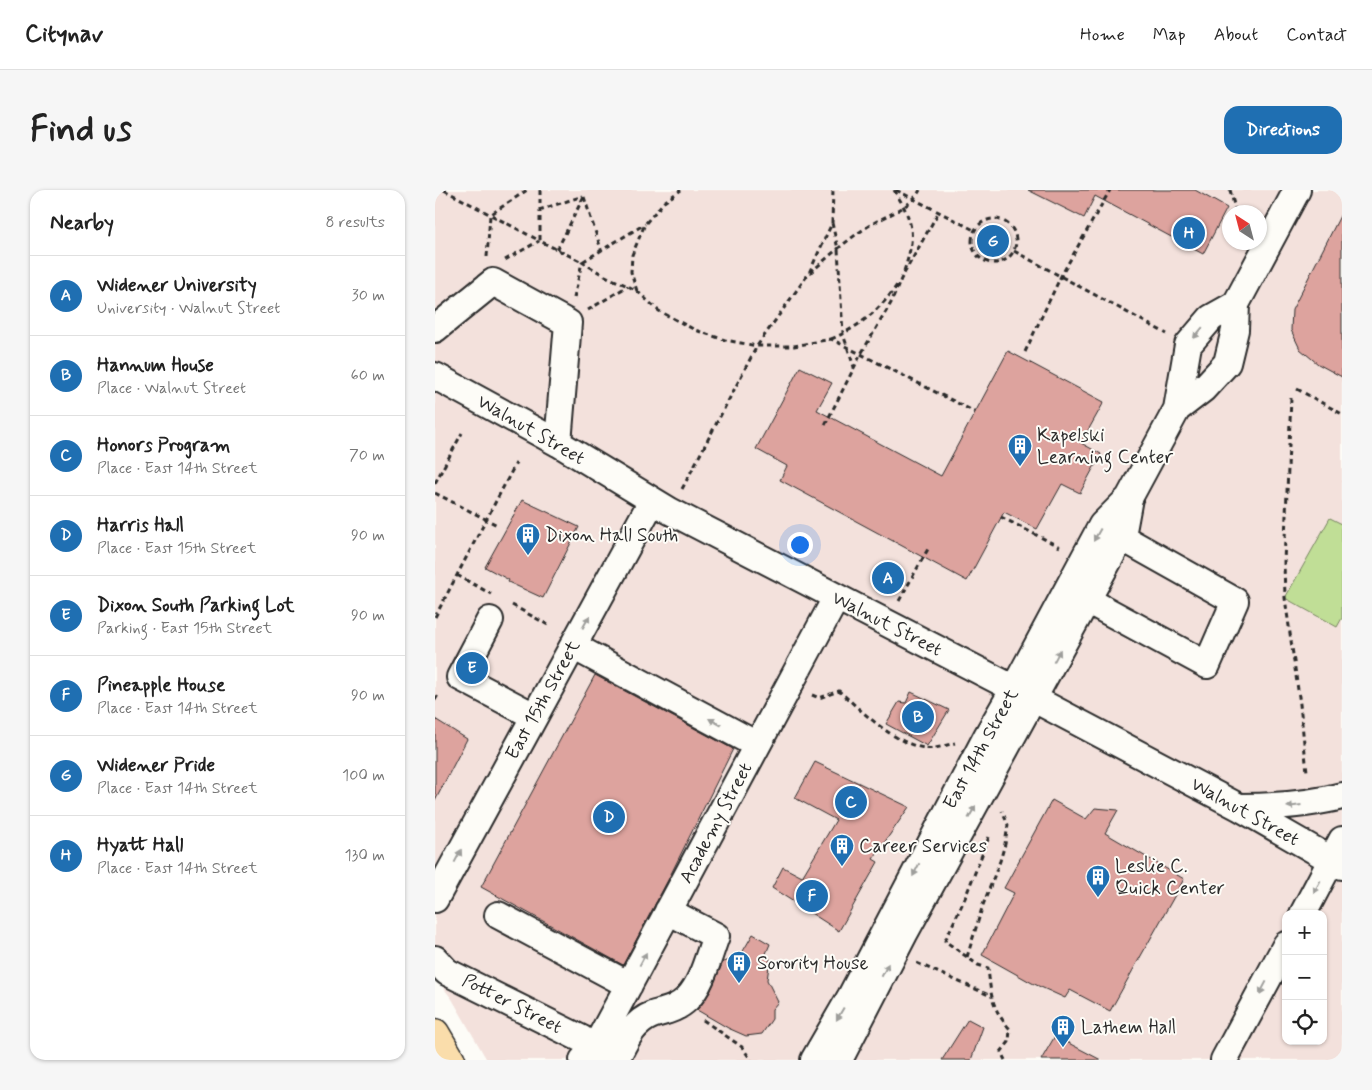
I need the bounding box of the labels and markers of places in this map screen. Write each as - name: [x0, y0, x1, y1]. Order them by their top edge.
- pin: H: [1173, 214, 1205, 252]
- pin: G: [977, 222, 1009, 260]
- place label: Kapelski Learning Center: [1037, 423, 1173, 473]
- building icon: Kapelski Learning Center: [1007, 433, 1033, 467]
- building icon: Dixon Hall South: [515, 522, 541, 556]
- place label: Dixon Hall South: [545, 523, 678, 548]
- pin: A: [872, 559, 904, 597]
- pin: E: [456, 649, 488, 687]
- pin: B: [902, 698, 934, 736]
- pin: C: [835, 783, 867, 821]
- pin: D: [593, 798, 625, 836]
- building icon: Career Services: [829, 833, 855, 867]
- place label: Career Services: [859, 834, 987, 859]
- place label: Leslie C. Quick Center: [1115, 854, 1225, 901]
- building icon: Leslie C. Quick Center: [1085, 864, 1111, 898]
- pin: F: [796, 877, 828, 915]
- building icon: Sorority House: [726, 950, 752, 984]
- place label: Sorority House: [757, 951, 869, 976]
- building icon: Lathem Hall: [1050, 1014, 1076, 1048]
- place label: Lathem Hall: [1081, 1015, 1176, 1040]

